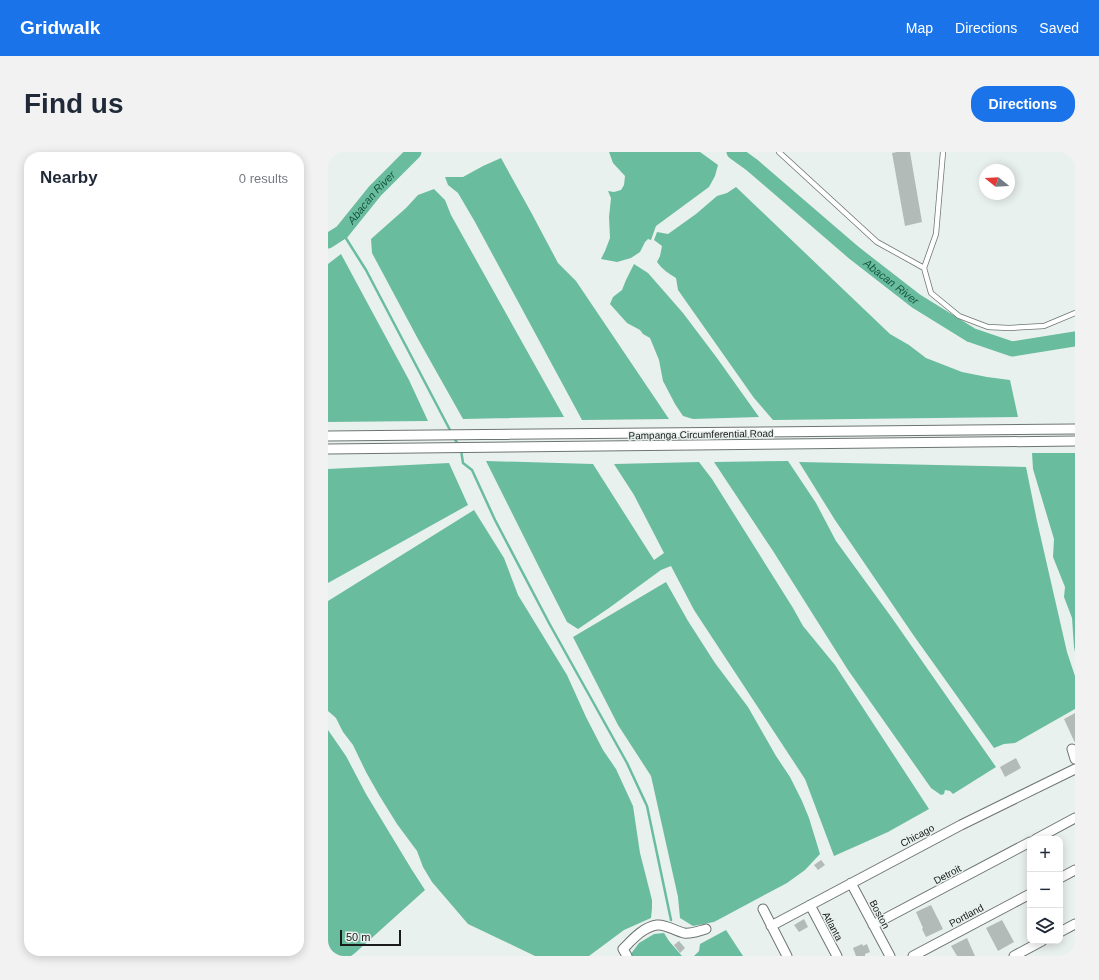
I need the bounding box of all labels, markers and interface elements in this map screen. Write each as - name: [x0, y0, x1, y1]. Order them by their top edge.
- text: Gridwalk: [20, 17, 100, 38]
- text: Map: [906, 20, 933, 36]
- text: Directions: [955, 20, 1017, 36]
- text: Saved: [1039, 20, 1079, 36]
- button: Directions: [971, 86, 1075, 122]
- text: Find us: [24, 88, 124, 119]
- north arrow: [979, 164, 1015, 200]
- text: Nearby: [40, 168, 98, 187]
- water label: Abacan River: [344, 168, 398, 227]
- text: 0 results: [239, 171, 288, 186]
- water label: Abacan River: [861, 256, 922, 308]
- street label: Pampanga Circumferential Road: [628, 428, 774, 441]
- street label: Chicago: [898, 822, 936, 849]
- map controls: [1027, 836, 1063, 944]
- button: +: [1027, 836, 1063, 872]
- street label: Detroit: [932, 863, 963, 886]
- button: −: [1027, 872, 1063, 908]
- street label: Boston: [867, 898, 892, 931]
- street label: Portland: [947, 902, 985, 929]
- button: layers: [1027, 908, 1063, 944]
- street label: Atlanta: [820, 910, 845, 943]
- scale bar: [340, 928, 401, 947]
- text: 50 m: [346, 931, 370, 943]

